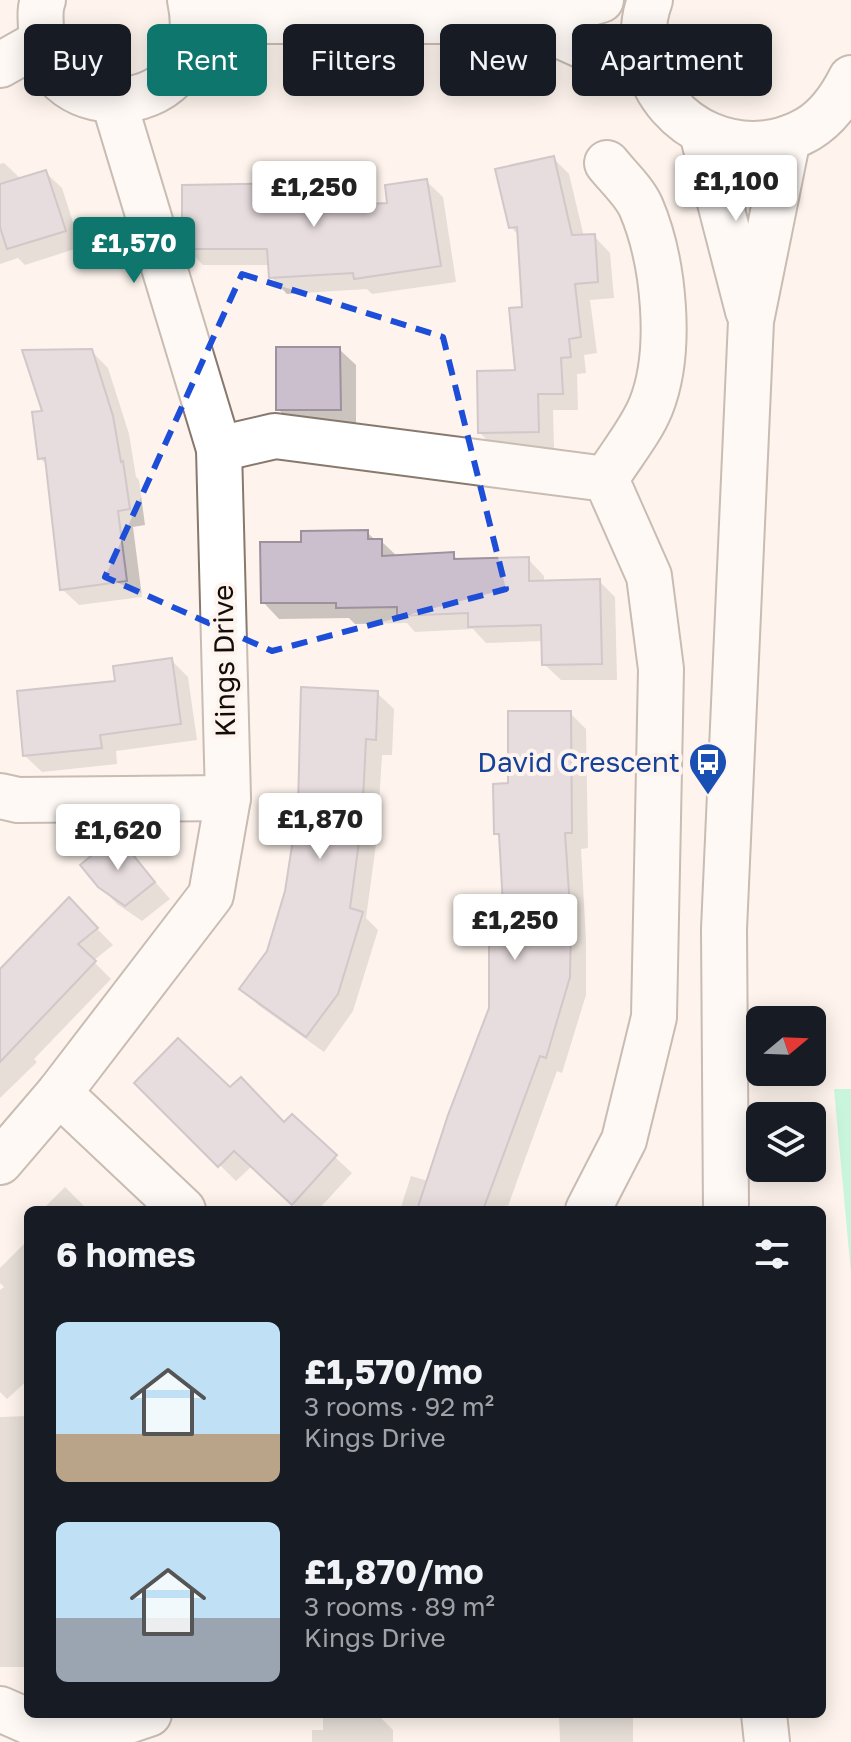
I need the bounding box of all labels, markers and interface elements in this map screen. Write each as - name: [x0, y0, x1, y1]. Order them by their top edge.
- chip: Buy: [24, 24, 131, 96]
- chip: Rent: [147, 24, 267, 96]
- chip: Filters: [283, 24, 424, 96]
- chip: New: [440, 24, 556, 96]
- chip: Apartment: [572, 24, 772, 96]
- pin: £1,100: [671, 155, 801, 223]
- pin: £1,250: [249, 161, 379, 229]
- text: £1,100: [693, 165, 779, 196]
- text: £1,250: [270, 171, 358, 202]
- pin: £1,570: [69, 217, 199, 285]
- text: £1,570: [91, 227, 177, 258]
- street label: Kings Drive: [206, 584, 241, 738]
- bus stop icon: David Crescent: [687, 741, 729, 796]
- place label: David Crescent: [477, 745, 680, 778]
- pin: £1,870: [255, 793, 385, 861]
- text: £1,870: [277, 803, 363, 834]
- pin: £1,620: [53, 804, 183, 872]
- text: £1,620: [74, 814, 162, 845]
- pin: £1,250: [450, 894, 580, 962]
- text: £1,250: [471, 904, 559, 935]
- north arrow: [746, 1006, 826, 1086]
- map controls: [746, 1006, 826, 1182]
- button: layers: [746, 1102, 826, 1182]
- icon: filters: [750, 1232, 794, 1276]
- text: 6 homes: [56, 1234, 196, 1274]
- text: £1,570/mo: [304, 1351, 483, 1391]
- icon: home: [120, 1354, 216, 1450]
- text: 3 rooms · 92 m²: [304, 1391, 494, 1422]
- text: Kings Drive: [304, 1422, 446, 1453]
- text: £1,870/mo: [304, 1551, 484, 1591]
- icon: home: [120, 1554, 216, 1650]
- text: 3 rooms · 89 m²: [304, 1591, 495, 1622]
- text: Kings Drive: [304, 1622, 446, 1653]

